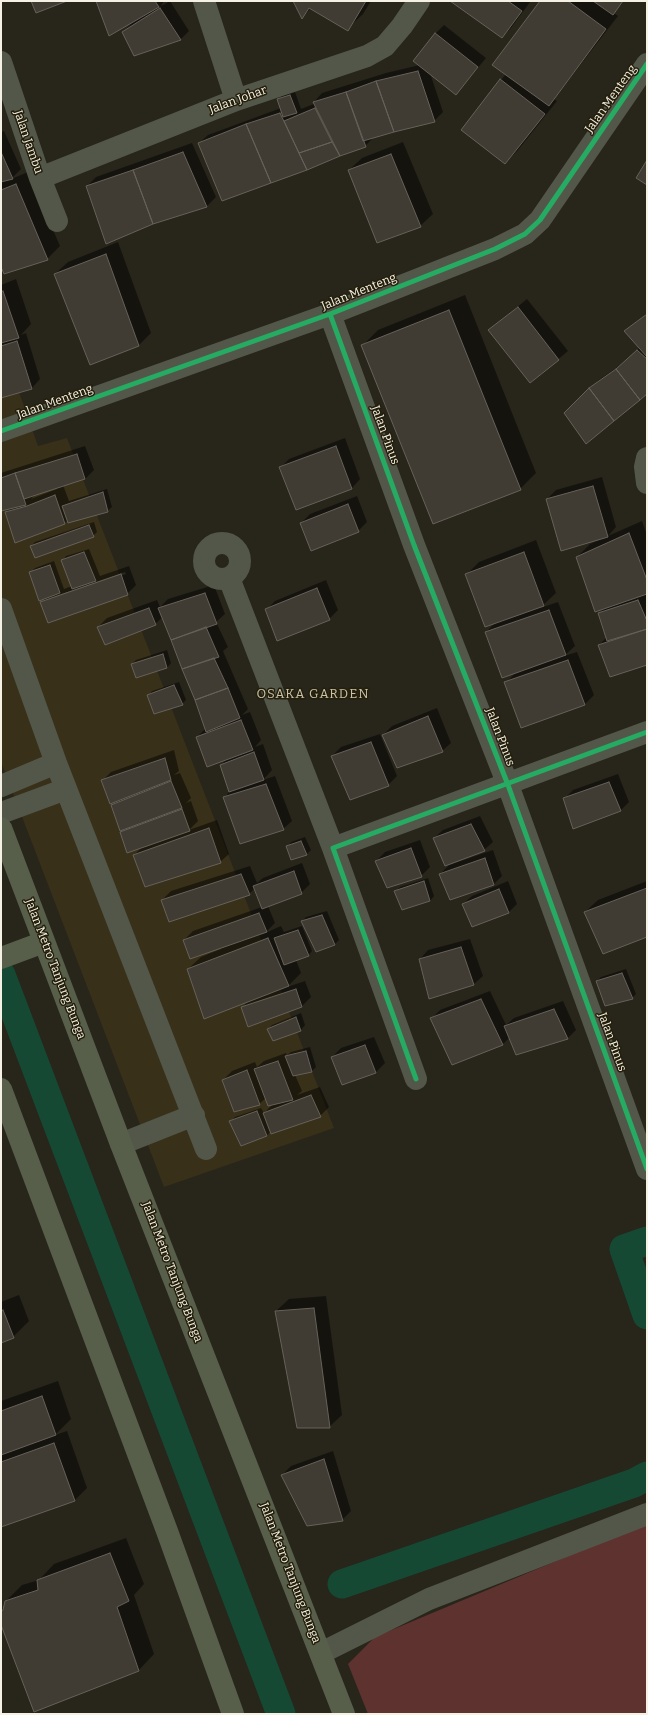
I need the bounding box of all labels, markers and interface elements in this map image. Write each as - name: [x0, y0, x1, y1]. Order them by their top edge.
- street label: Jalan Menteng: [582, 62, 640, 136]
- street label: Jalan Johar: [207, 83, 269, 117]
- street label: Jalan Jambu: [10, 108, 46, 176]
- street label: Jalan Menteng: [319, 270, 399, 314]
- street label: Jalan Menteng: [15, 382, 95, 422]
- street label: Jalan Pinus: [368, 404, 402, 466]
- district label: OSAKA GARDEN: [256, 686, 370, 702]
- street label: Jalan Pinus: [482, 706, 518, 768]
- street label: Jalan Metro Tanjung Bunga: [21, 897, 89, 1041]
- street label: Jalan Pinus: [595, 1011, 629, 1073]
- street label: Jalan Metro Tanjung Bunga: [138, 1200, 206, 1344]
- street label: Jalan Metro Tanjung Bunga: [256, 1501, 324, 1645]

